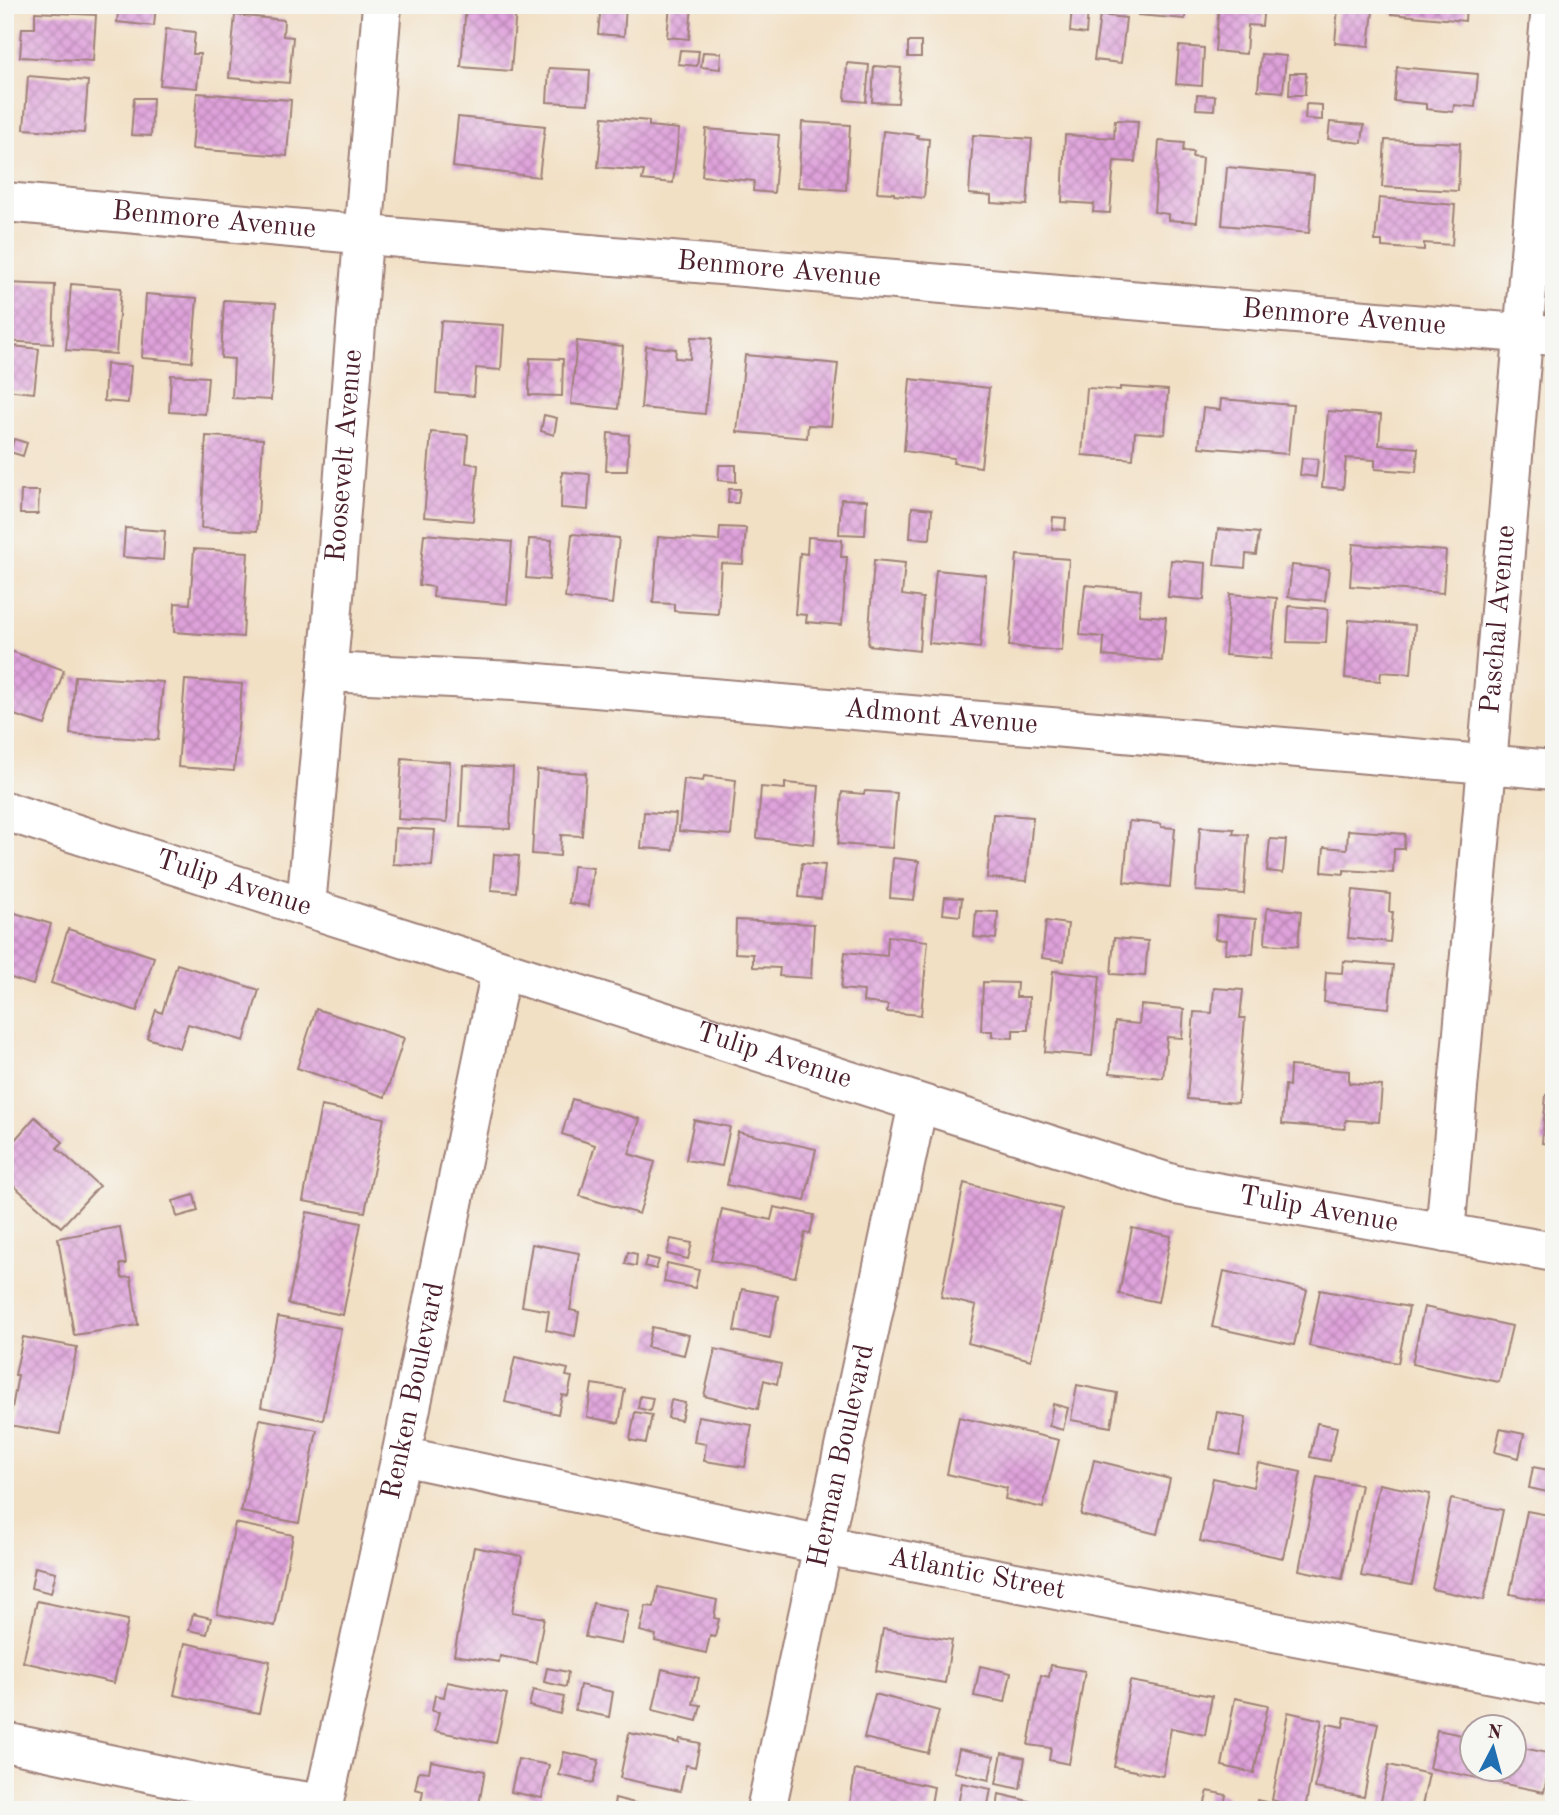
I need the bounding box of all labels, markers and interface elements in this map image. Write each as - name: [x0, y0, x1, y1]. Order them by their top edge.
- street label: Benmore Avenue: [111, 198, 317, 244]
- street label: Benmore Avenue: [676, 248, 882, 293]
- street label: Benmore Avenue: [1241, 296, 1447, 341]
- street label: Roosevelt Avenue: [323, 348, 368, 563]
- street label: Paschal Avenue: [1477, 524, 1521, 715]
- street label: Admont Avenue: [843, 695, 1039, 740]
- street label: Tulip Avenue: [152, 846, 315, 922]
- street label: Tulip Avenue: [693, 1019, 855, 1094]
- street label: Tulip Avenue: [1237, 1182, 1400, 1238]
- street label: Renken Boulevard: [378, 1280, 450, 1502]
- street label: Herman Boulevard: [805, 1342, 880, 1571]
- street label: Atlantic Street: [886, 1544, 1068, 1605]
- north arrow: [1458, 1714, 1528, 1784]
- text: N: [1486, 1723, 1503, 1744]

